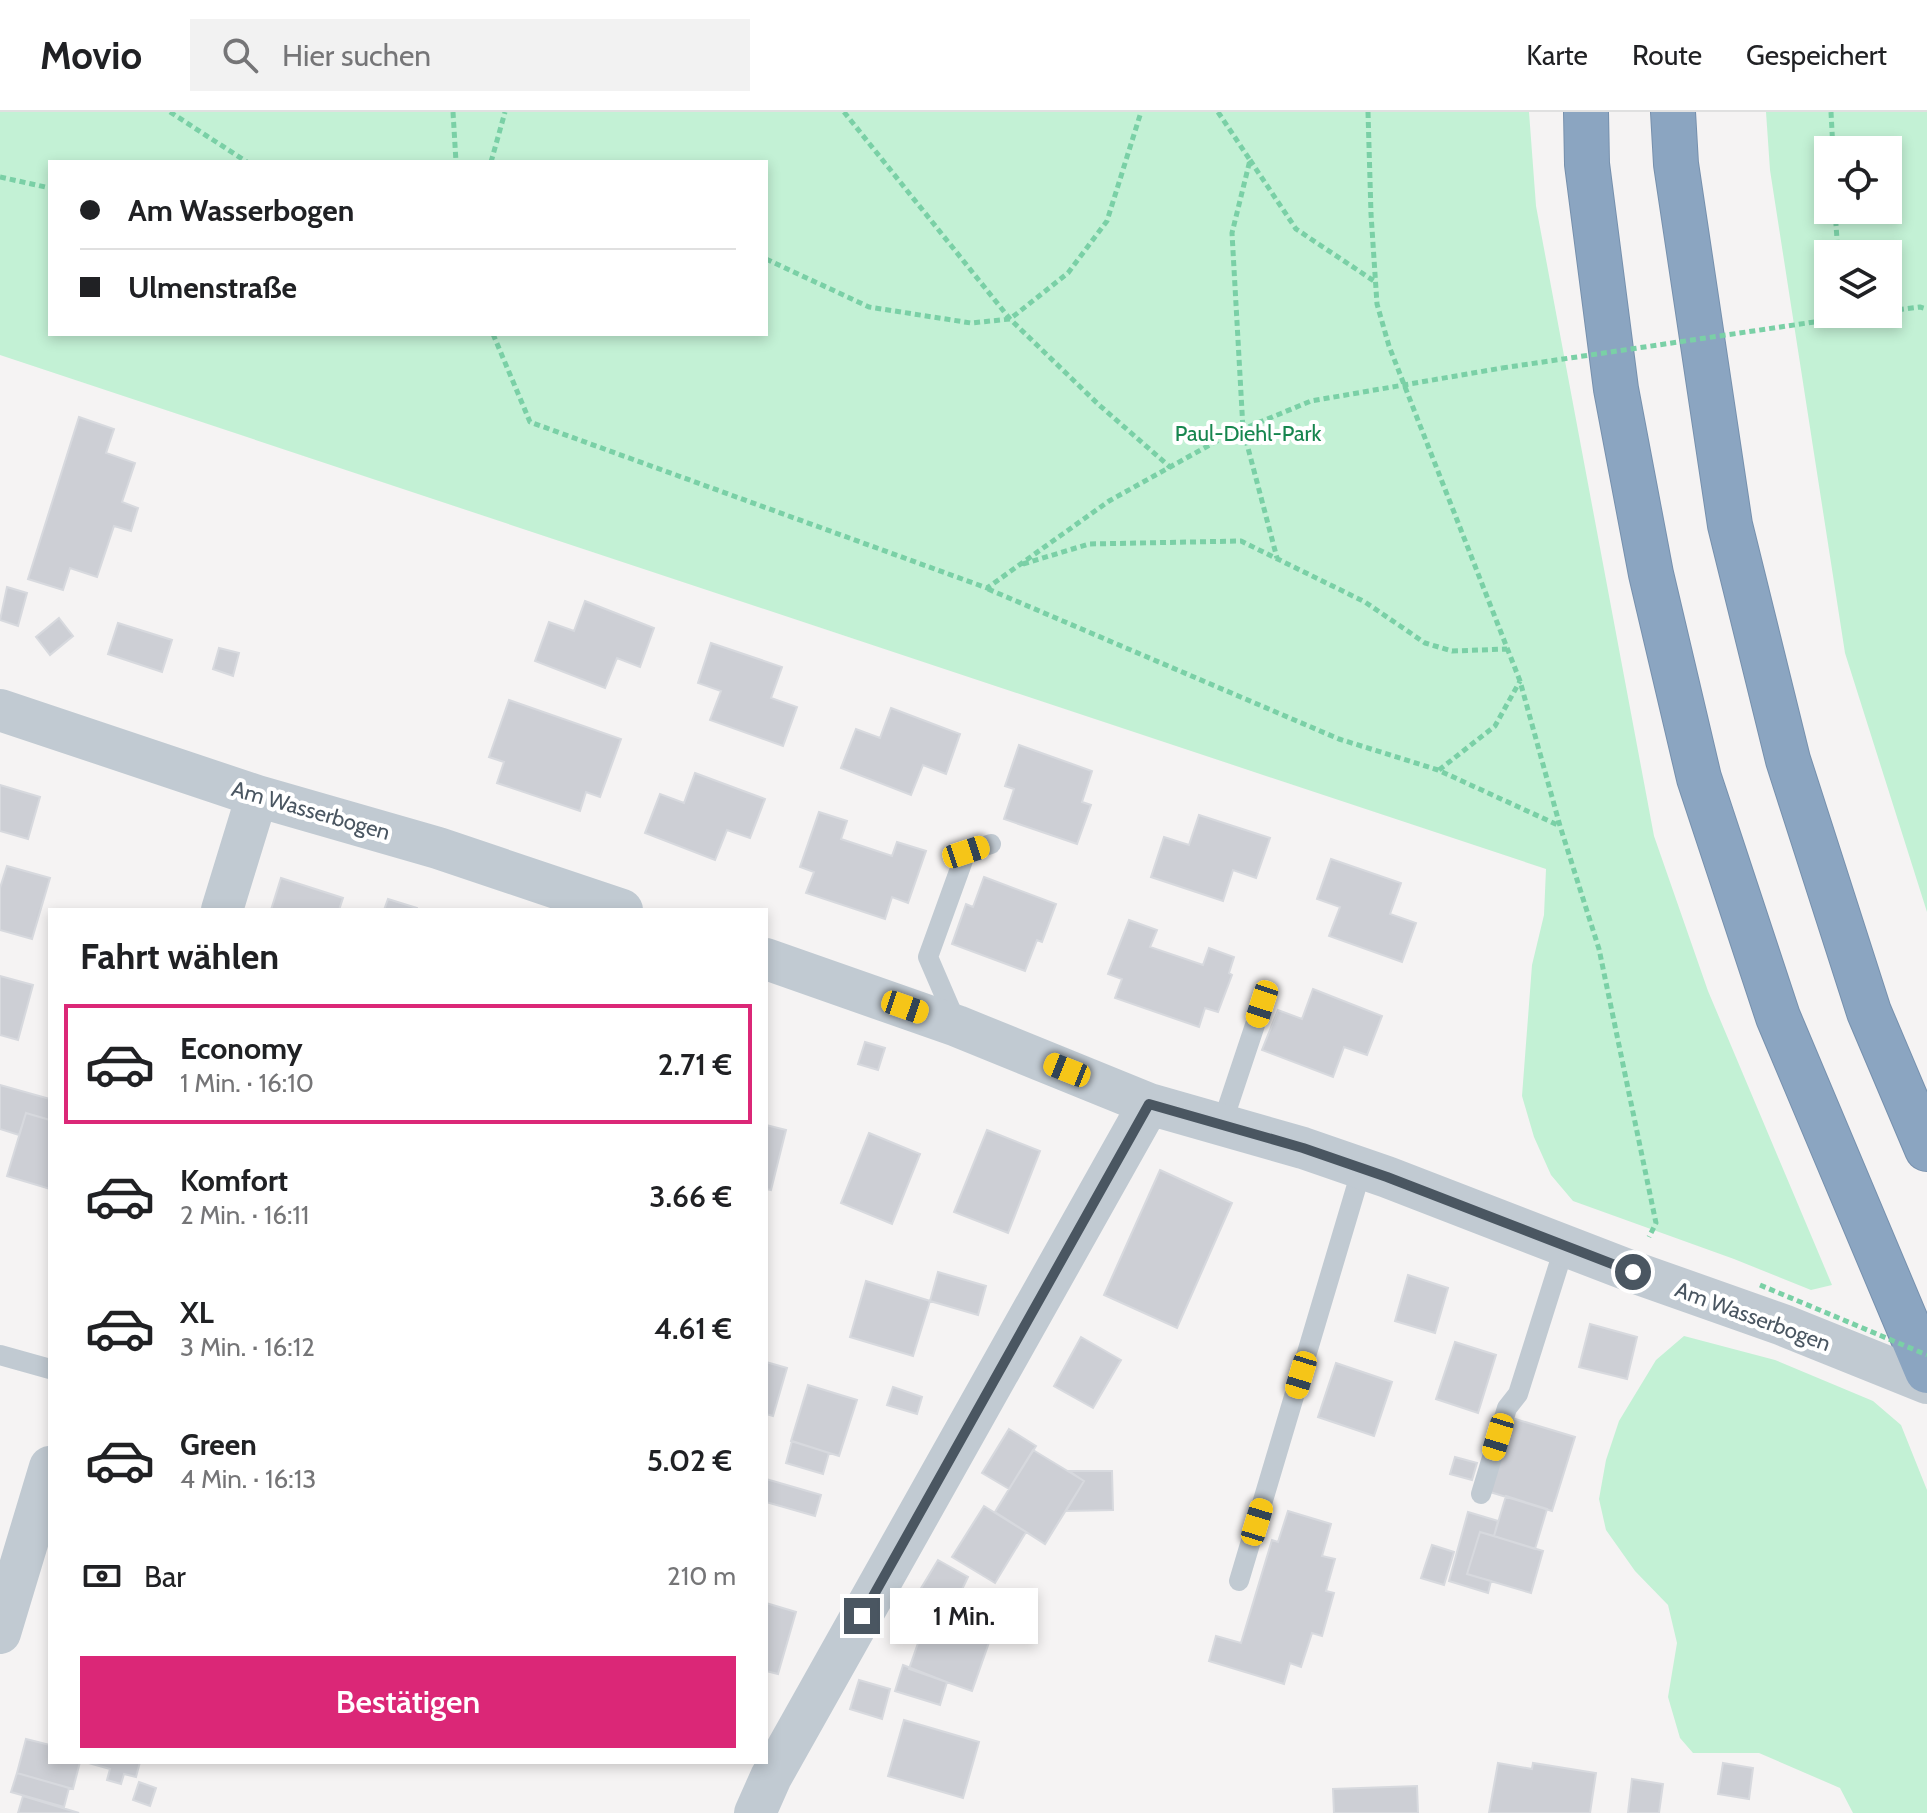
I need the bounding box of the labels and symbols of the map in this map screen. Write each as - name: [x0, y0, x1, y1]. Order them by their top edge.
- park label: Paul-Diehl-Park: [1175, 420, 1322, 447]
- street label: Am Wasserbogen: [229, 775, 393, 846]
- car: [939, 833, 993, 871]
- car: [1243, 977, 1281, 1031]
- car: [878, 988, 932, 1026]
- car: [1040, 1050, 1094, 1090]
- route start: [1615, 1254, 1651, 1290]
- street label: Am Wasserbogen: [1671, 1276, 1834, 1357]
- car: [1283, 1349, 1319, 1401]
- car: [1480, 1411, 1516, 1463]
- car: [1239, 1496, 1275, 1548]
- callout: 1 Min.: [890, 1588, 1038, 1644]
- route end: [844, 1598, 880, 1634]

